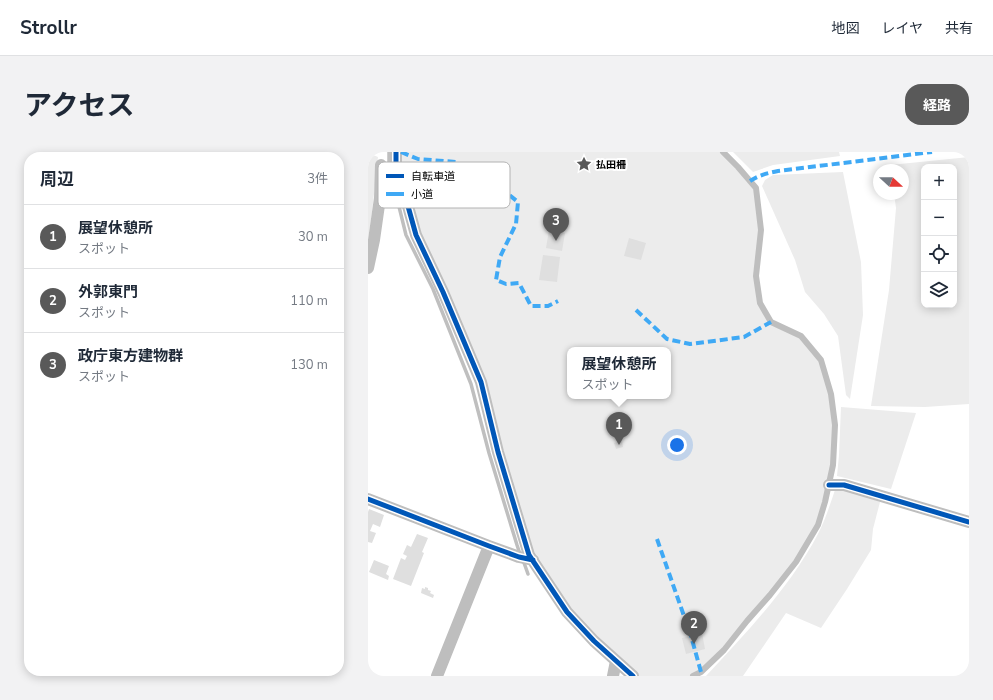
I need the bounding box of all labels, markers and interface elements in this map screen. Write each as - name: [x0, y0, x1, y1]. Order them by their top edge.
- text: Strollr: [20, 15, 77, 41]
- text: 地図: [831, 19, 859, 38]
- text: レイヤ: [881, 19, 923, 38]
- text: 共有: [945, 19, 973, 38]
- button: 経路: [905, 84, 969, 125]
- text: アクセス: [24, 87, 135, 125]
- place icon: 払田柵: [575, 155, 593, 173]
- place label: 払田柵: [596, 158, 626, 172]
- legend: [378, 162, 510, 208]
- north arrow: [873, 164, 909, 200]
- map controls: [921, 164, 957, 308]
- button: +: [921, 164, 957, 200]
- text: 周辺: [40, 168, 74, 191]
- text: 自転車道: [411, 169, 455, 184]
- text: 3件: [307, 170, 328, 188]
- text: 小道: [411, 187, 433, 202]
- button: −: [921, 200, 957, 236]
- pin: 3: [543, 208, 569, 241]
- text: 展望休憩所: [78, 218, 153, 238]
- text: 1: [49, 228, 57, 246]
- text: 30 m: [298, 228, 328, 246]
- button: locate: [921, 236, 957, 272]
- text: スポット: [78, 240, 130, 258]
- button: layers: [921, 272, 957, 308]
- text: 外郭東門: [78, 282, 138, 302]
- text: 2: [49, 292, 57, 310]
- text: 110 m: [290, 292, 328, 310]
- text: スポット: [78, 304, 130, 322]
- text: 政庁東方建物群: [78, 346, 183, 366]
- popup: [567, 347, 671, 399]
- text: 展望休憩所: [581, 354, 657, 374]
- text: 3: [49, 356, 57, 374]
- text: 130 m: [290, 356, 328, 374]
- text: スポット: [78, 368, 130, 386]
- text: スポット: [581, 376, 634, 394]
- pin: 1: [606, 412, 632, 445]
- your location: [667, 435, 687, 455]
- pin: 2: [681, 611, 707, 644]

